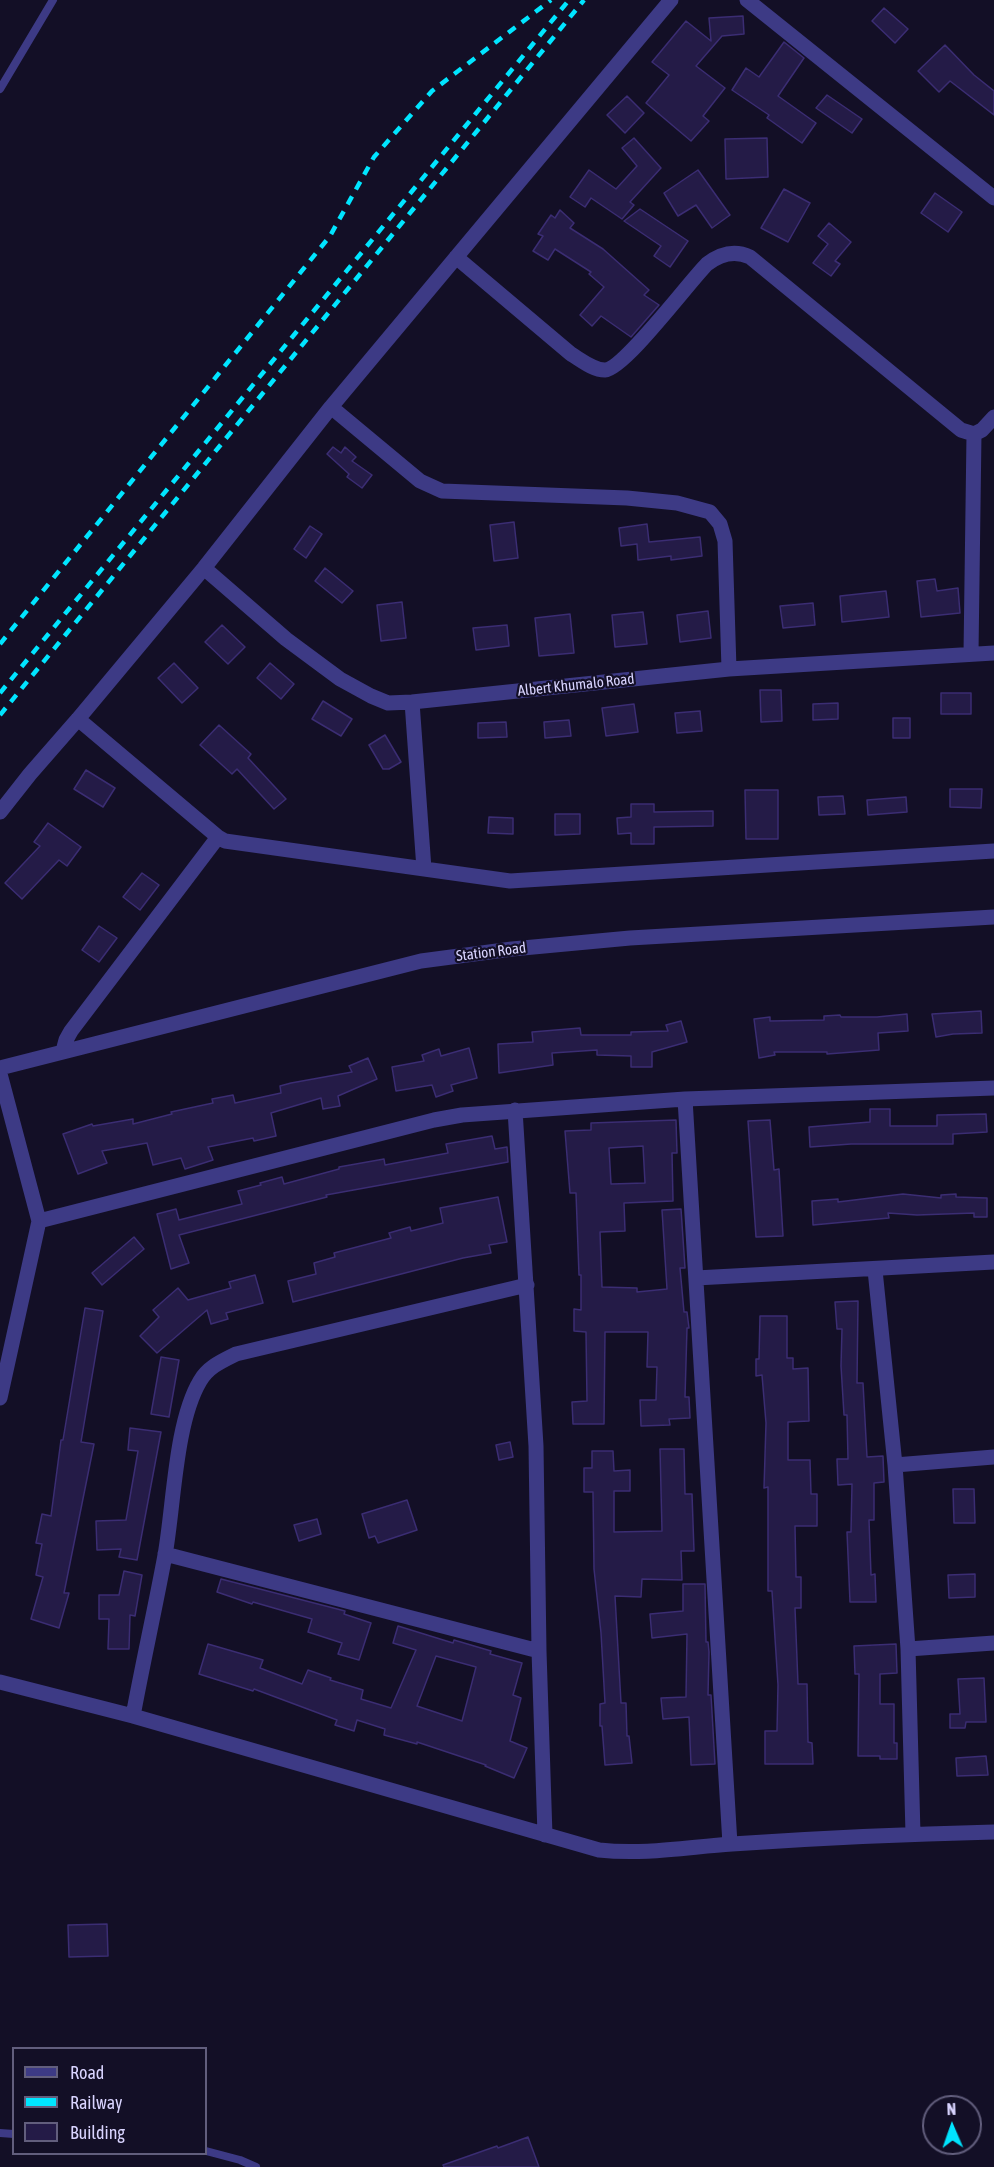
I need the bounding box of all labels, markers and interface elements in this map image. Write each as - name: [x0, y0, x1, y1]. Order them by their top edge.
- street label: Albert Khumalo Road: [517, 670, 635, 700]
- street label: Station Road: [455, 939, 527, 965]
- legend: [12, 2047, 207, 2155]
- text: Road: [70, 2062, 104, 2083]
- text: Railway: [70, 2092, 122, 2113]
- north arrow: [922, 2095, 982, 2155]
- text: N: [946, 2100, 956, 2118]
- text: Building: [70, 2122, 125, 2143]

